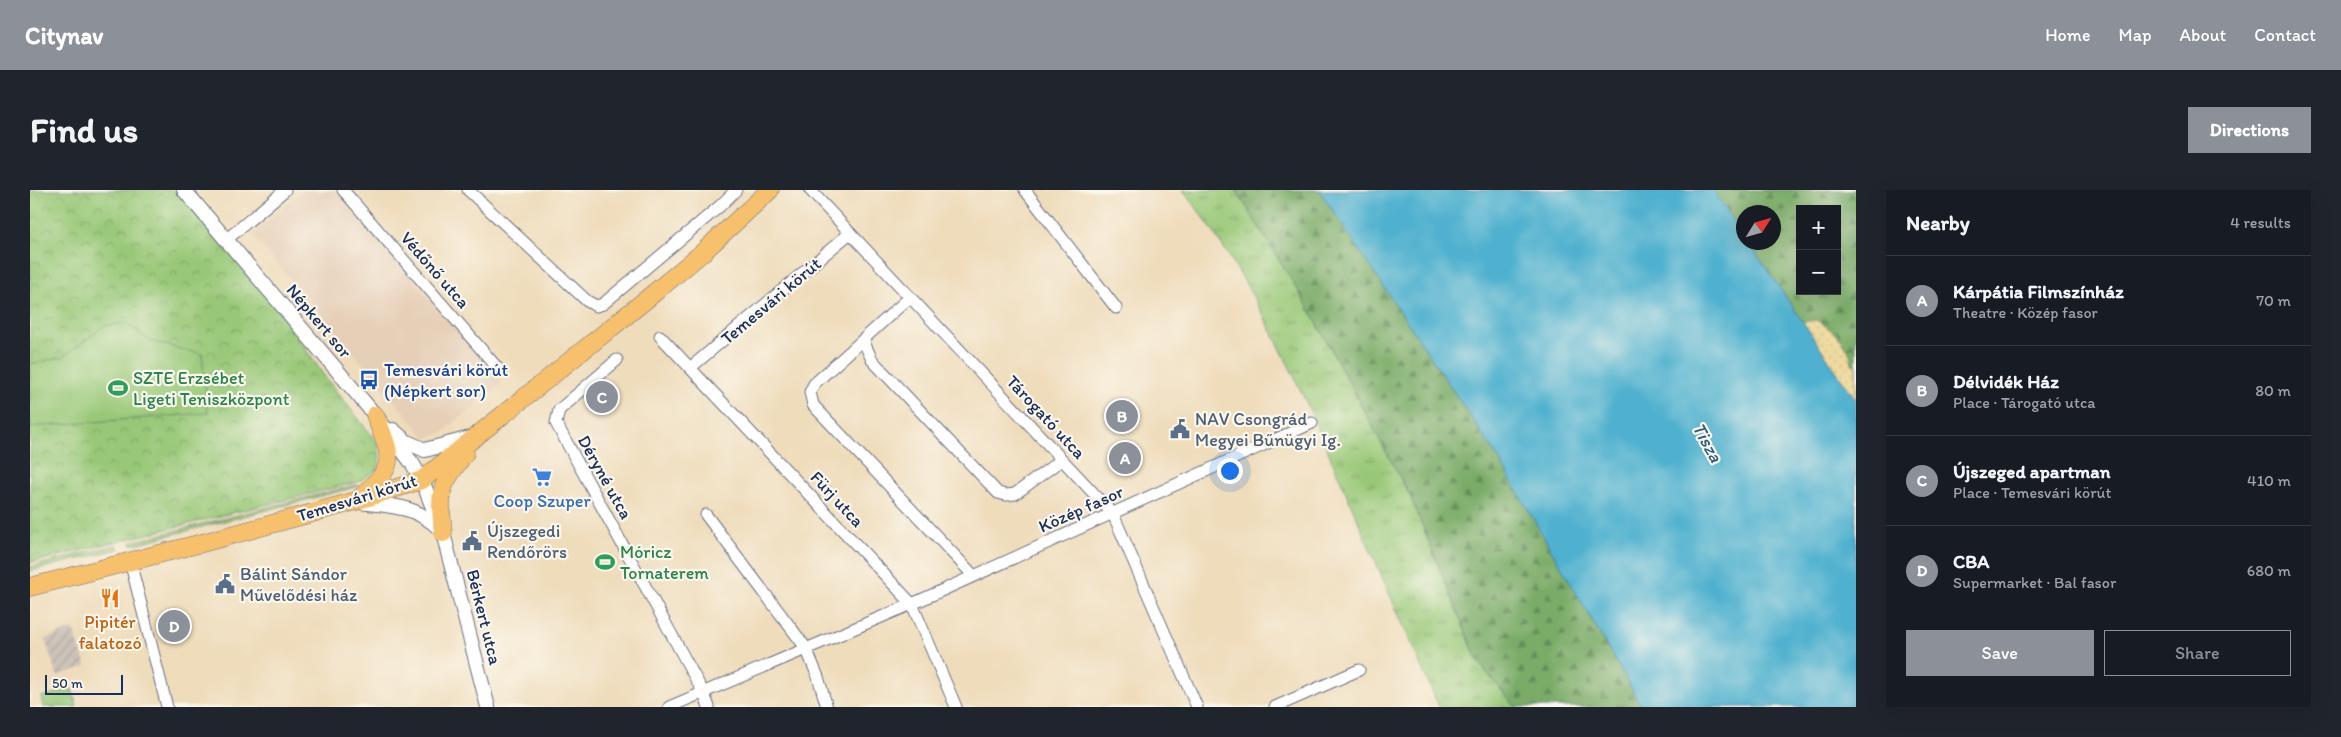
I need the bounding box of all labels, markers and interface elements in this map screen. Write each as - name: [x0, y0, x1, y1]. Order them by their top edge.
- text: Citynav: [25, 21, 103, 50]
- text: Home: [2045, 24, 2091, 46]
- text: Map: [2119, 24, 2152, 46]
- text: About: [2180, 24, 2226, 46]
- text: Contact: [2254, 24, 2316, 46]
- button: Directions: [2188, 107, 2311, 153]
- text: Find us: [30, 109, 138, 151]
- north arrow: [1736, 205, 1781, 250]
- map controls: [1796, 205, 1841, 295]
- button: +: [1796, 205, 1841, 250]
- text: Nearby: [1906, 210, 1970, 235]
- text: 4 results: [2230, 213, 2291, 232]
- street label: Védőnő utca: [396, 227, 474, 313]
- button: −: [1796, 250, 1841, 295]
- street label: Temesvári körút: [716, 252, 826, 349]
- street label: Népkert sor: [282, 279, 357, 363]
- text: Kárpátia Filmszínház: [1953, 280, 2124, 303]
- text: A: [1917, 291, 1927, 310]
- text: 70 m: [2256, 291, 2291, 310]
- text: Theatre · Közép fasor: [1953, 303, 2098, 322]
- place label: Temesvári körút (Népkert sor): [384, 359, 509, 402]
- place label: SZTE Erzsébet Ligeti Teniszközpont: [133, 367, 290, 410]
- bus stop icon: Temesvári körút (Népkert sor): [358, 369, 380, 391]
- text: Délvidék Ház: [1953, 370, 2059, 393]
- street label: Tárogató utca: [1002, 371, 1091, 464]
- sports icon: SZTE Erzsébet Ligeti Teniszközpont: [107, 377, 129, 399]
- pin: C: [586, 378, 618, 416]
- text: B: [1917, 381, 1927, 400]
- text: 80 m: [2255, 381, 2291, 400]
- text: Place · Tárogató utca: [1953, 393, 2096, 412]
- pin: B: [1106, 397, 1138, 435]
- place label: NAV Csongrád Megyei Bűnügyi Ig.: [1195, 408, 1341, 451]
- public building icon: NAV Csongrád Megyei Bűnügyi Ig.: [1169, 418, 1191, 440]
- water label: Tisza: [1687, 418, 1728, 467]
- street label: Déryné utca: [573, 431, 637, 523]
- pin: A: [1109, 439, 1141, 477]
- your location: [1217, 458, 1243, 484]
- text: Újszeged apartman: [1953, 460, 2110, 483]
- supermarket icon: Coop Szuper: [531, 466, 553, 488]
- street label: Fürj utca: [806, 466, 869, 532]
- street label: Temesvári körút: [294, 469, 420, 527]
- text: C: [1917, 471, 1927, 490]
- text: 410 m: [2247, 471, 2291, 490]
- street label: Közép fasor: [1035, 480, 1127, 537]
- text: Place · Temesvári körút: [1953, 483, 2111, 502]
- place label: Coop Szuper: [493, 490, 591, 512]
- place label: Újszegedi Rendőrörs: [487, 520, 567, 563]
- public building icon: Újszegedi Rendőrörs: [461, 530, 483, 552]
- place label: Móricz Tornaterem: [620, 541, 709, 584]
- text: CBA: [1953, 550, 1989, 573]
- sports icon: Móricz Tornaterem: [594, 551, 616, 573]
- text: D: [1917, 561, 1927, 580]
- text: 680 m: [2247, 561, 2291, 580]
- place label: Bálint Sándor Művelődési ház: [240, 563, 358, 606]
- street label: Bérkert utca: [462, 567, 507, 668]
- public building icon: Bálint Sándor Művelődési ház: [214, 573, 236, 595]
- text: Supermarket · Bal fasor: [1953, 573, 2116, 592]
- restaurant icon: Pipitér falatozó: [99, 587, 121, 609]
- pin: D: [158, 607, 190, 645]
- place label: Pipitér falatozó: [78, 611, 142, 654]
- button: Save: [1906, 630, 2094, 676]
- button: Share: [2104, 630, 2291, 676]
- scale bar: [45, 672, 122, 695]
- text: 50 m: [52, 675, 83, 692]

